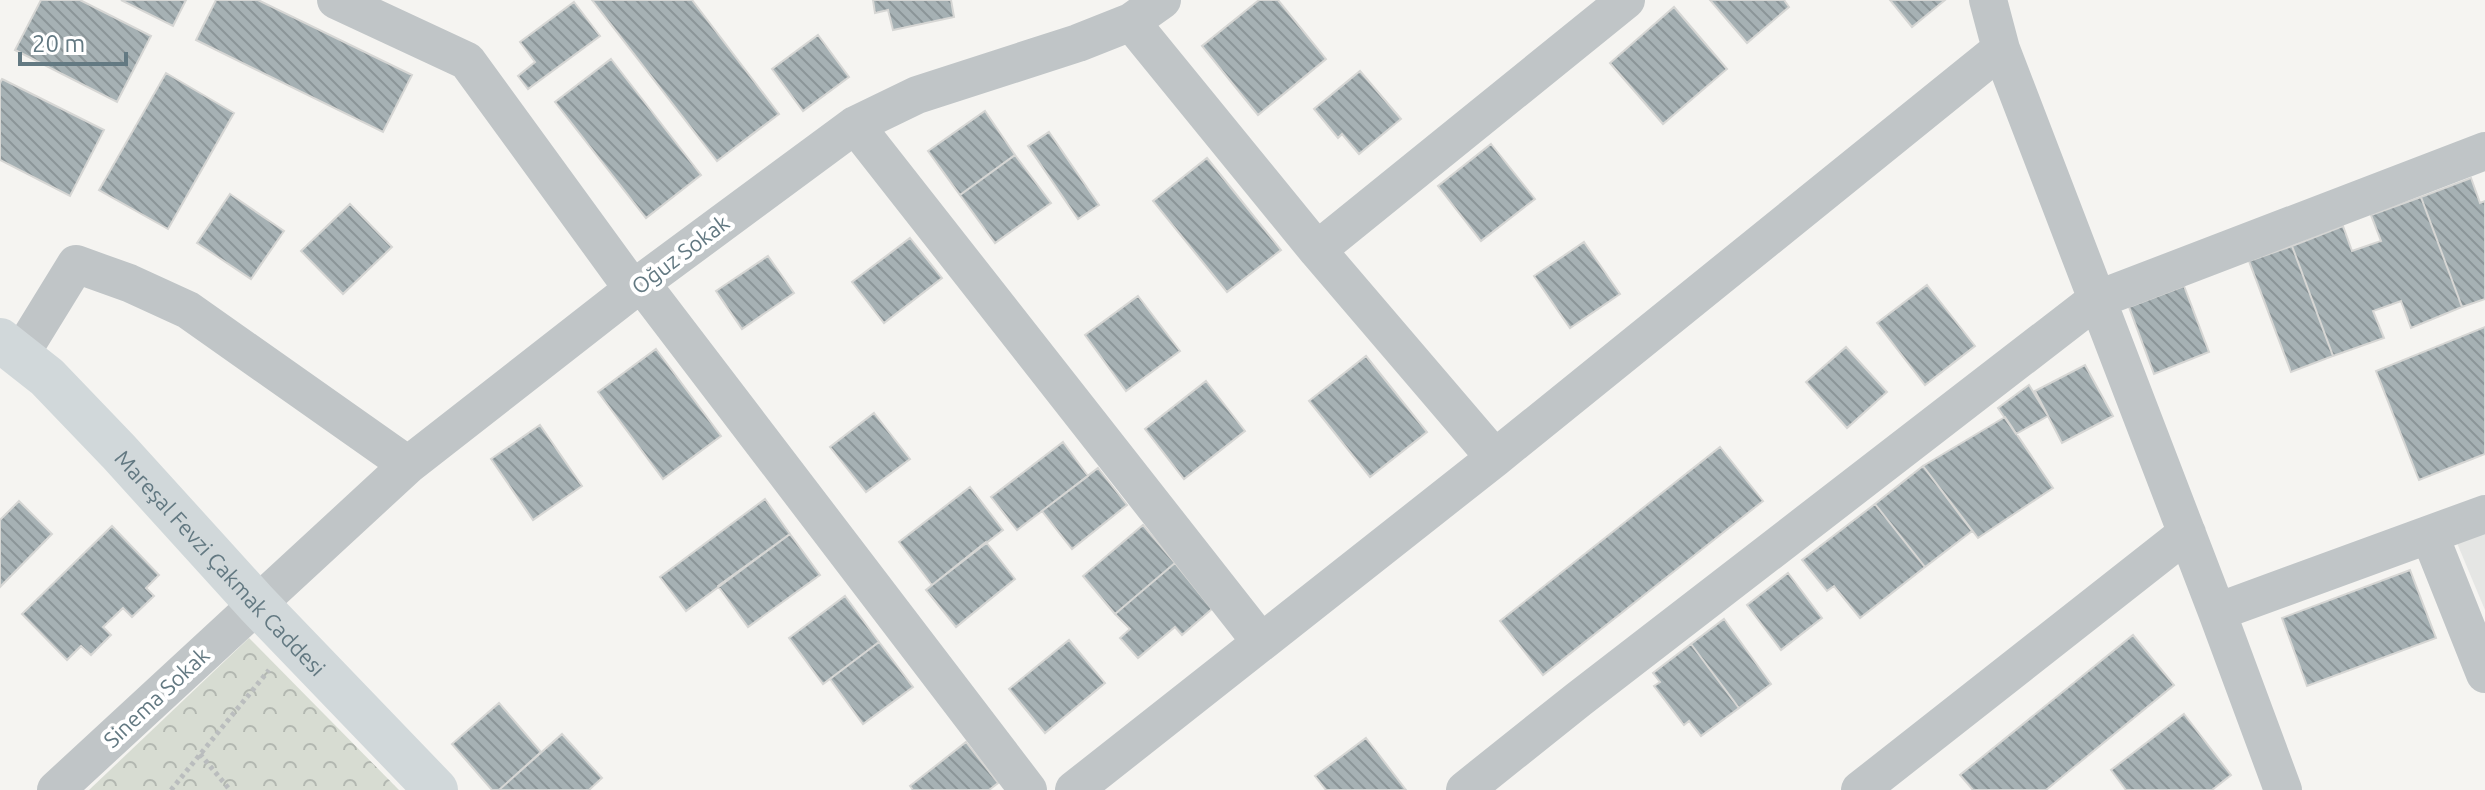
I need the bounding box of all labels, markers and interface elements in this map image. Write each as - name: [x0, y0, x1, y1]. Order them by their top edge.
- scale bar: [20, 16, 126, 66]
- text: 20 m: [32, 30, 85, 57]
- street label: Oğuz Sokak: [626, 209, 734, 299]
- street label: Mareşal Fevzi Çakmak Caddesi: [111, 445, 331, 680]
- street label: Sinema Sokak: [98, 642, 214, 752]

